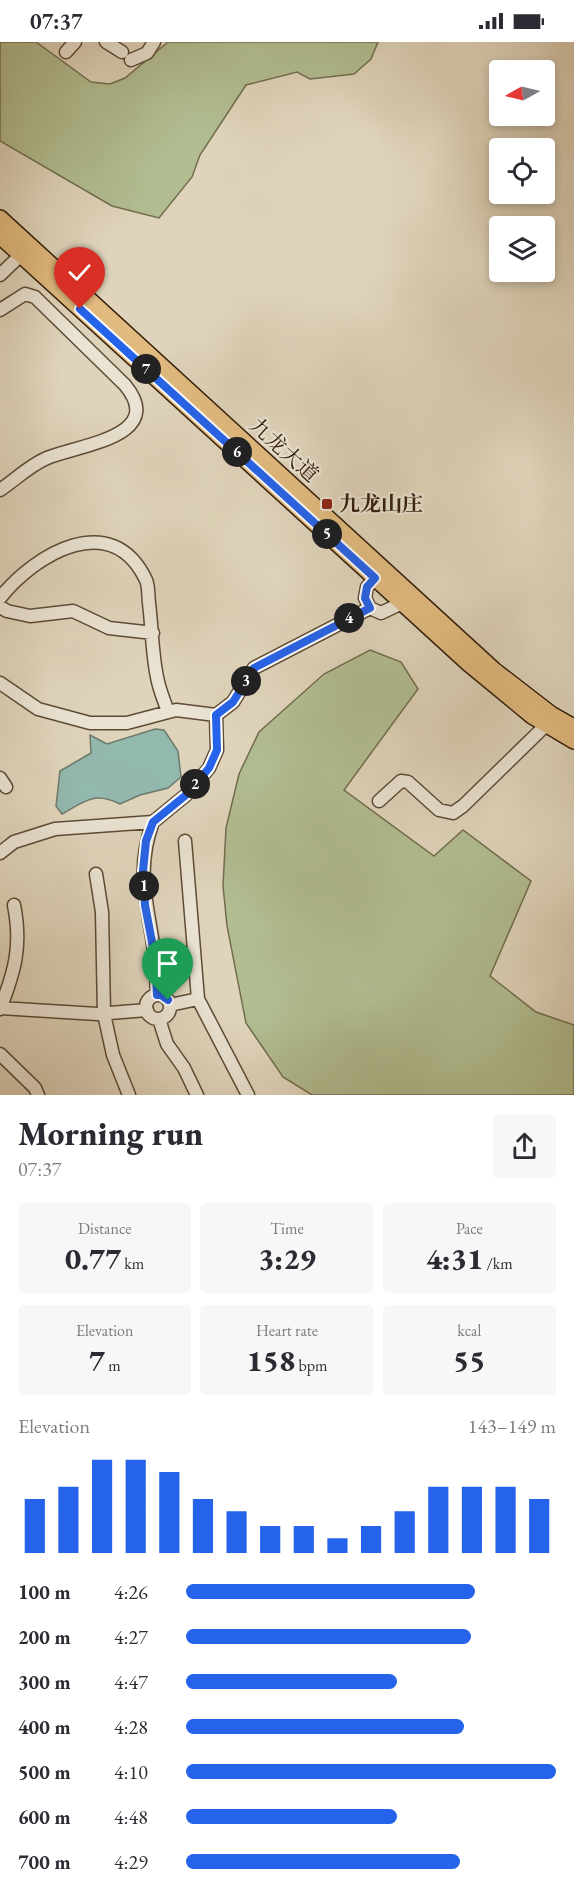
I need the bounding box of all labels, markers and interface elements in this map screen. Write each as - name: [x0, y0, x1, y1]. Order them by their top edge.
- text: 07:37: [30, 7, 83, 36]
- north arrow: [489, 60, 555, 126]
- map controls: [489, 60, 555, 282]
- button: locate: [489, 138, 555, 204]
- button: layers: [489, 216, 555, 282]
- pin: [54, 247, 105, 309]
- icon: check: [63, 256, 96, 289]
- pin: 7: [131, 354, 161, 384]
- text: 7: [142, 358, 150, 379]
- street label: 九龙大道: [244, 411, 325, 488]
- pin: 6: [222, 437, 252, 467]
- text: 6: [233, 441, 241, 462]
- place label: 九龙山庄: [339, 490, 423, 517]
- marker: 九龙山庄: [320, 497, 334, 511]
- pin: 5: [312, 519, 342, 549]
- text: 5: [323, 523, 331, 544]
- pin: 4: [334, 603, 364, 633]
- text: 4: [345, 607, 353, 628]
- pin: 3: [231, 666, 261, 696]
- text: 3: [242, 670, 250, 691]
- pin: 2: [180, 769, 210, 799]
- text: 2: [191, 773, 199, 794]
- pin: 1: [129, 871, 159, 901]
- text: 1: [140, 875, 148, 896]
- pin: [142, 938, 193, 1000]
- icon: arrive: [151, 947, 184, 980]
- text: Morning run: [18, 1112, 203, 1155]
- button: share: [493, 1115, 556, 1178]
- text: 07:37: [18, 1156, 61, 1182]
- text: Distance: [78, 1218, 131, 1239]
- text: Time: [270, 1218, 304, 1239]
- text: Pace: [456, 1218, 483, 1239]
- text: 0.77: [65, 1239, 121, 1278]
- text: 3:29: [258, 1239, 316, 1278]
- text: 4:31: [426, 1239, 483, 1278]
- text: km: [121, 1253, 144, 1274]
- text: /km: [483, 1253, 513, 1274]
- text: Elevation: [76, 1320, 133, 1341]
- text: Heart rate: [256, 1320, 318, 1341]
- text: kcal: [457, 1320, 481, 1341]
- text: 7: [89, 1341, 105, 1380]
- text: 158: [247, 1341, 295, 1380]
- text: 55: [453, 1341, 486, 1380]
- text: m: [105, 1355, 121, 1376]
- text: bpm: [295, 1355, 327, 1376]
- text: Elevation: [18, 1413, 90, 1439]
- text: 143–149 m: [468, 1413, 556, 1439]
- text: 100 m: [18, 1579, 71, 1605]
- text: 4:26: [114, 1579, 148, 1605]
- text: 200 m: [18, 1624, 71, 1650]
- text: 4:27: [114, 1624, 148, 1650]
- text: 300 m: [18, 1669, 71, 1695]
- text: 4:47: [114, 1669, 148, 1695]
- text: 400 m: [18, 1714, 71, 1740]
- text: 4:28: [114, 1714, 148, 1740]
- text: 500 m: [18, 1759, 71, 1785]
- text: 4:10: [114, 1759, 148, 1785]
- text: 600 m: [18, 1804, 71, 1830]
- text: 4:48: [114, 1804, 148, 1830]
- text: 700 m: [18, 1849, 71, 1875]
- text: 4:29: [114, 1849, 148, 1875]

